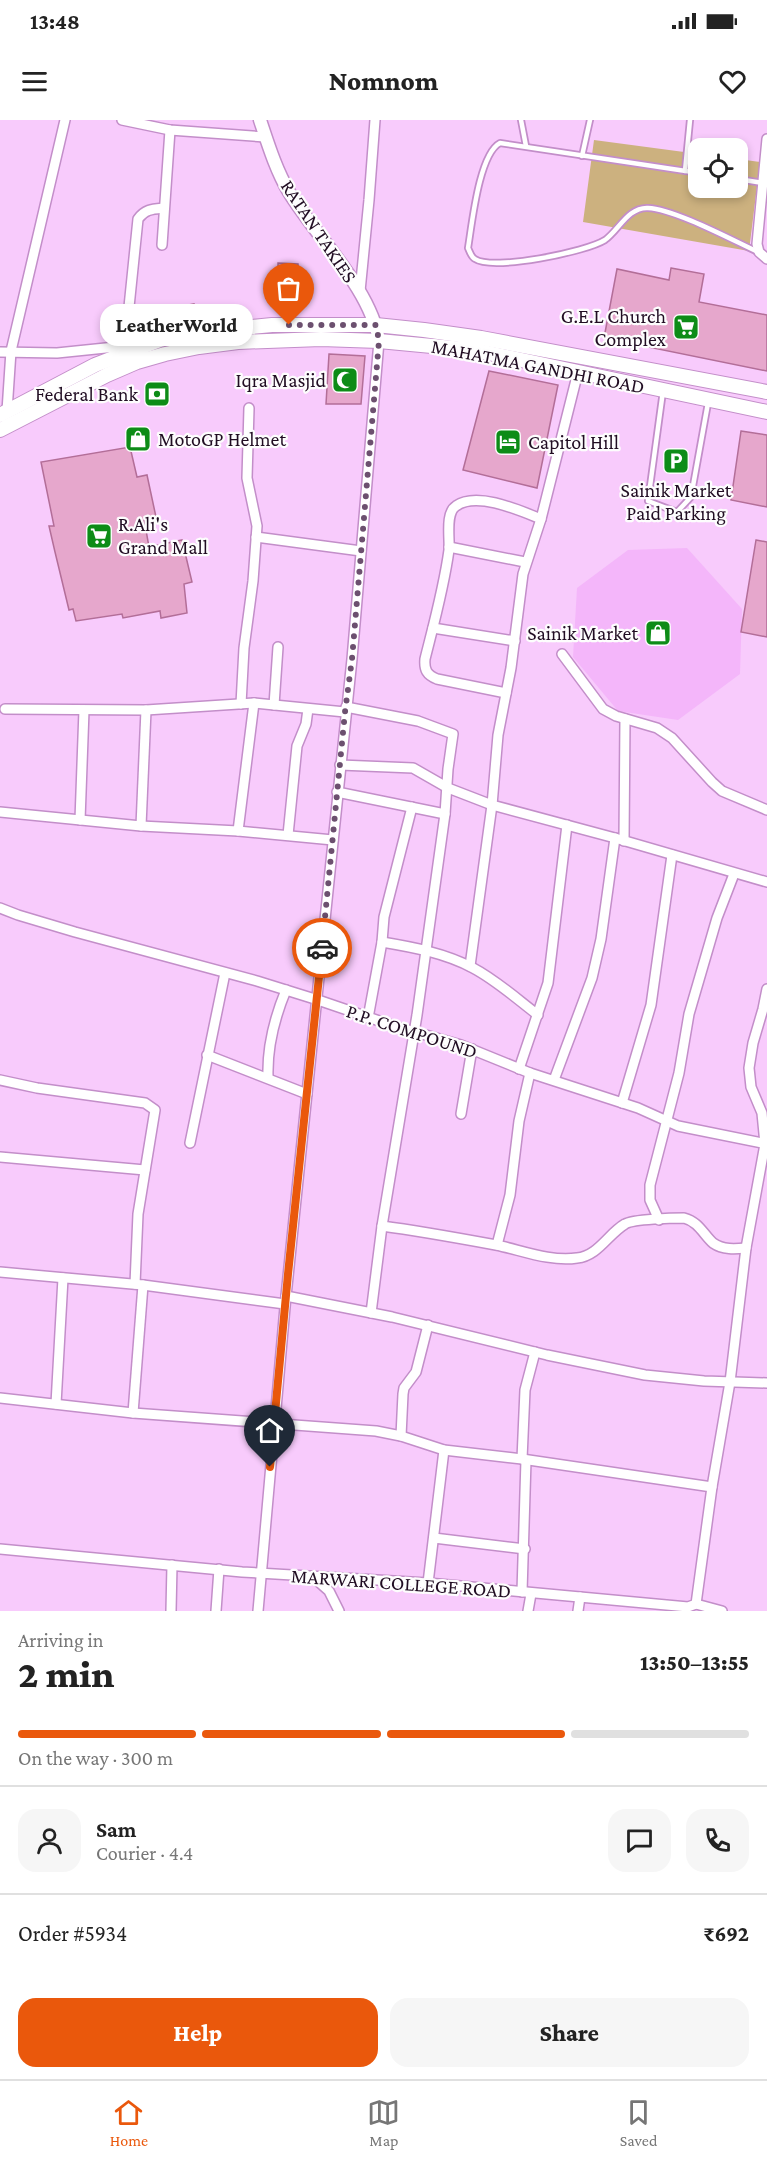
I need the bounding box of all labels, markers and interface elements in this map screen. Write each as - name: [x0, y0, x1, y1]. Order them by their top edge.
- text: 13:48: [30, 9, 80, 34]
- icon: menu: [18, 65, 51, 98]
- icon: heart: [716, 65, 749, 98]
- text: Nomnom: [329, 66, 438, 96]
- map controls: [688, 138, 748, 198]
- button: locate: [688, 138, 748, 198]
- street label: RATAN TAKIES: [277, 176, 361, 286]
- pin: [263, 263, 314, 325]
- icon: bag: [272, 272, 305, 305]
- callout: LeatherWorld: [100, 304, 253, 346]
- place label: G.E.L Church Complex: [561, 305, 667, 351]
- supermarket icon: G.E.L Church Complex: [671, 312, 701, 342]
- text: LeatherWorld: [116, 314, 237, 336]
- street label: MAHATMA GANDHI ROAD: [430, 335, 646, 397]
- mosque icon: Iqra Masjid: [330, 365, 360, 395]
- place label: Iqra Masjid: [236, 369, 326, 392]
- bank icon: Federal Bank: [142, 379, 172, 409]
- place label: Federal Bank: [35, 383, 138, 405]
- shop icon: MotoGP Helmet: [123, 424, 153, 454]
- hotel icon: Capitol Hill: [493, 427, 523, 457]
- place label: MotoGP Helmet: [158, 428, 286, 450]
- place label: Capitol Hill: [528, 431, 619, 454]
- parking icon: Sainik Market Paid Parking: [661, 446, 691, 476]
- place label: Sainik Market Paid Parking: [621, 479, 732, 525]
- place label: R.Ali's Grand Mall: [118, 513, 208, 558]
- supermarket icon: R.Ali's Grand Mall: [84, 521, 114, 551]
- shop icon: Sainik Market: [643, 618, 673, 648]
- place label: Sainik Market: [527, 622, 638, 644]
- courier: [292, 918, 352, 978]
- icon: car: [306, 932, 339, 965]
- street label: P.P. COMPOUND: [344, 999, 480, 1063]
- pin: [244, 1405, 295, 1467]
- icon: home: [253, 1414, 286, 1447]
- street label: MARWARI COLLEGE ROAD: [290, 1564, 512, 1602]
- text: Arriving in: [18, 1629, 103, 1651]
- text: 13:50–13:55: [640, 1650, 749, 1675]
- text: 2 min: [18, 1652, 114, 1695]
- text: On the way · 300 m: [18, 1747, 173, 1769]
- button: person: [18, 1809, 81, 1872]
- button: chat: [608, 1809, 671, 1872]
- button: phone: [686, 1809, 749, 1872]
- text: Sam: [96, 1817, 136, 1842]
- text: Courier · 4.4: [96, 1842, 193, 1864]
- text: Order #5934: [18, 1921, 127, 1946]
- text: ₹692: [703, 1921, 749, 1946]
- button: Help: [18, 1998, 378, 2067]
- button: Share: [390, 1998, 749, 2067]
- tab: Home: [110, 2096, 148, 2149]
- tab: Map: [367, 2096, 400, 2149]
- tab: Saved: [620, 2096, 657, 2149]

